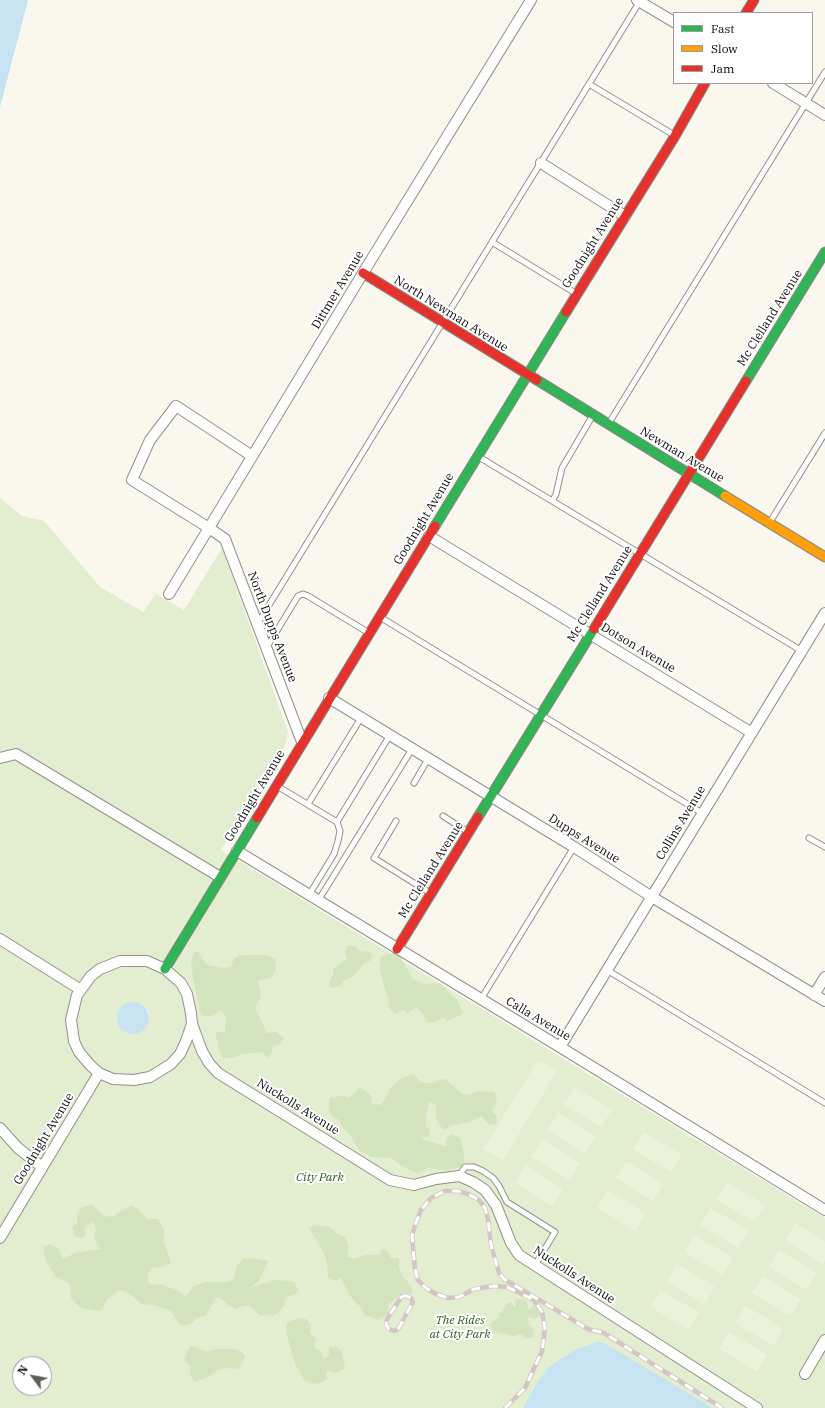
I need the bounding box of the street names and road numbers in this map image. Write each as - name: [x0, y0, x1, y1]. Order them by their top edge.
- street label: Goodnight Avenue: [559, 195, 627, 291]
- street label: Dittmer Avenue: [309, 248, 367, 332]
- street label: Mc Clelland Avenue: [734, 267, 806, 369]
- street label: North Newman Avenue: [391, 273, 511, 355]
- street label: Newman Avenue: [637, 424, 727, 486]
- street label: Goodnight Avenue: [391, 471, 457, 567]
- street label: Mc Clelland Avenue: [564, 543, 636, 645]
- street label: North Dupps Avenue: [244, 570, 300, 684]
- street label: Dotson Avenue: [598, 620, 678, 676]
- street label: Goodnight Avenue: [222, 748, 288, 844]
- street label: Collins Avenue: [653, 783, 709, 863]
- street label: Dupps Avenue: [546, 811, 622, 867]
- street label: Mc Clelland Avenue: [395, 819, 467, 921]
- street label: Calla Avenue: [503, 994, 573, 1044]
- street label: Nuckolls Avenue: [254, 1076, 342, 1138]
- street label: Goodnight Avenue: [11, 1091, 77, 1187]
- street label: Nuckolls Avenue: [530, 1243, 618, 1307]

